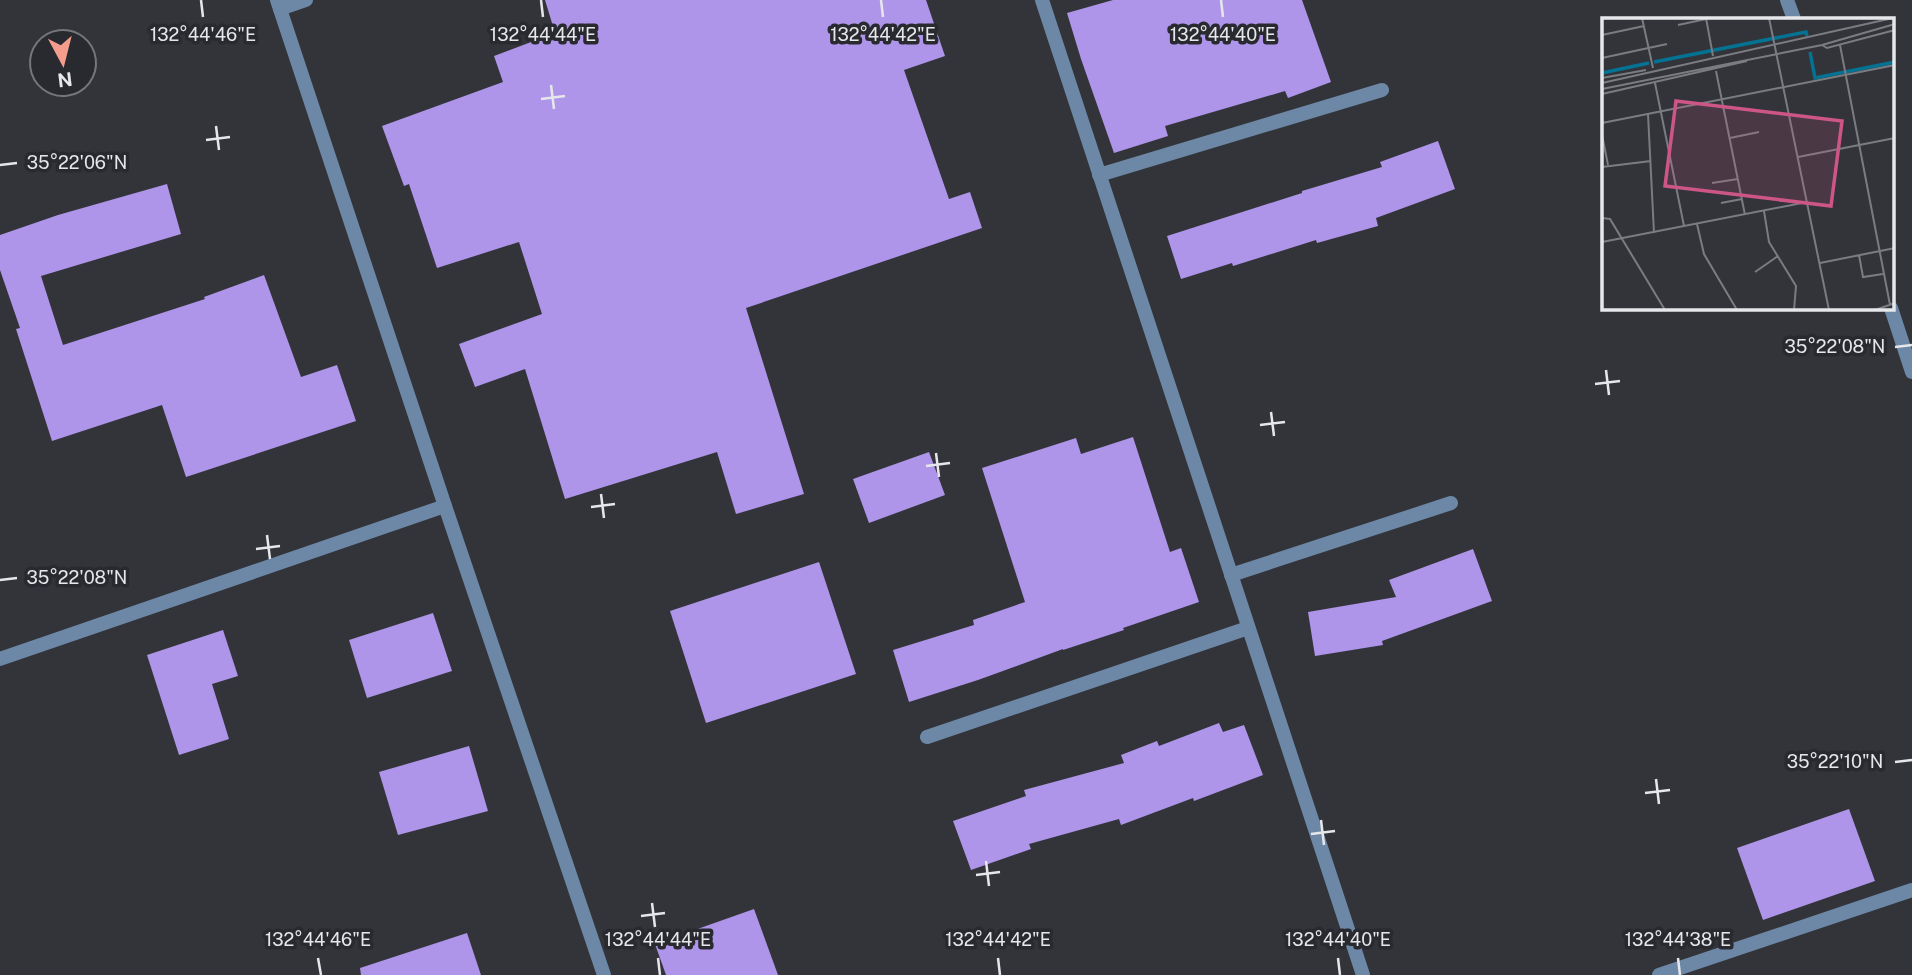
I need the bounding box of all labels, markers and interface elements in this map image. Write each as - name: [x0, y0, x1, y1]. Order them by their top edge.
- inset map: [1602, 18, 1895, 310]
- text: 132°44'46"E: [150, 24, 256, 45]
- text: 132°44'44"E: [490, 24, 596, 45]
- text: 132°44'42"E: [830, 24, 936, 45]
- text: 132°44'40"E: [1170, 24, 1276, 45]
- north arrow: [28, 28, 98, 98]
- text: N: [56, 68, 74, 92]
- text: 35°22'06"N: [27, 152, 127, 173]
- text: 35°22'08"N: [1785, 336, 1885, 357]
- text: 35°22'08"N: [27, 567, 127, 588]
- text: 35°22'10"N: [1787, 751, 1883, 772]
- text: 132°44'46"E: [265, 929, 371, 950]
- text: 132°44'44"E: [605, 929, 711, 950]
- text: 132°44'42"E: [945, 929, 1051, 950]
- text: 132°44'40"E: [1285, 929, 1391, 950]
- text: 132°44'38"E: [1625, 929, 1731, 950]

